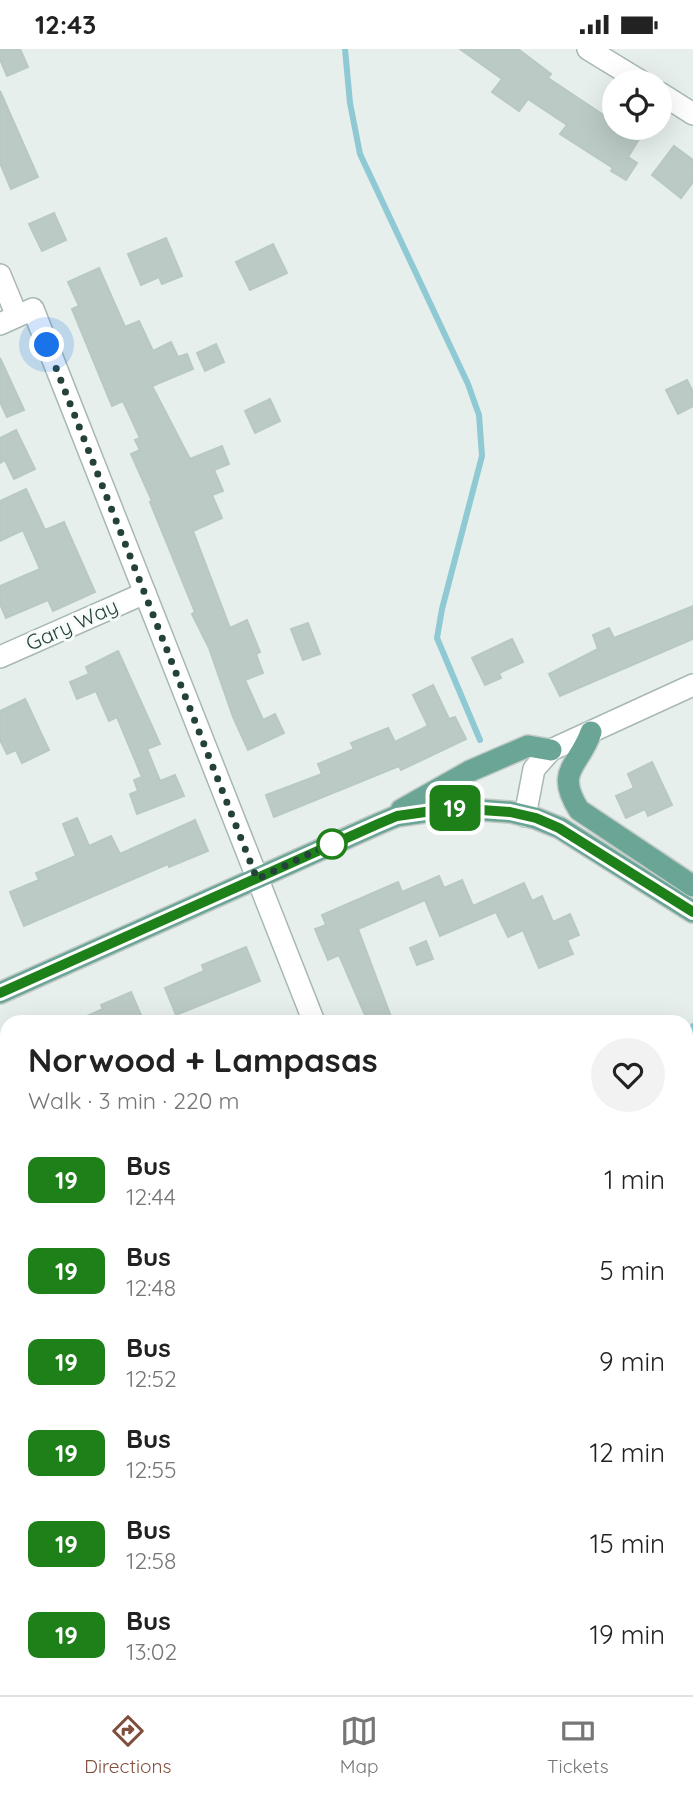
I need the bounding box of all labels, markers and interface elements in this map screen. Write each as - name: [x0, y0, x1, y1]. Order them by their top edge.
- text: 12:43: [35, 8, 96, 41]
- map controls: [602, 70, 672, 140]
- button: locate: [602, 70, 672, 140]
- your location: [29, 327, 64, 362]
- street label: Gary Way: [21, 592, 122, 656]
- line badge: 19: [424, 785, 486, 831]
- text: 19: [444, 793, 466, 823]
- unlabelled marker: [317, 829, 347, 859]
- button: heart: [591, 1038, 665, 1112]
- text: Norwood + Lampasas: [28, 1039, 378, 1080]
- text: Walk · 3 min · 220 m: [28, 1086, 240, 1115]
- text: Bus: [126, 1149, 171, 1182]
- text: 1 min: [604, 1163, 665, 1196]
- text: 19: [55, 1165, 78, 1195]
- text: 12:44: [126, 1182, 176, 1211]
- text: Bus: [126, 1240, 171, 1273]
- text: 5 min: [599, 1254, 665, 1287]
- text: 19: [55, 1256, 78, 1286]
- text: 12:48: [126, 1273, 176, 1302]
- text: Bus: [126, 1331, 171, 1364]
- text: 9 min: [599, 1345, 665, 1378]
- text: 19: [55, 1347, 78, 1377]
- text: 12:52: [126, 1364, 177, 1393]
- text: Bus: [126, 1422, 171, 1455]
- text: 12 min: [590, 1436, 665, 1469]
- text: 19: [55, 1438, 78, 1468]
- text: 12:55: [126, 1455, 177, 1484]
- text: Bus: [126, 1513, 171, 1546]
- text: 15 min: [590, 1527, 665, 1560]
- text: 19: [55, 1529, 78, 1559]
- text: 12:58: [126, 1546, 177, 1575]
- text: Bus: [126, 1604, 171, 1637]
- text: 19 min: [589, 1618, 665, 1651]
- text: 19: [55, 1620, 78, 1650]
- text: 13:02: [126, 1637, 177, 1666]
- tab: Directions: [84, 1712, 171, 1778]
- tab: Map: [340, 1712, 379, 1778]
- tab: Tickets: [547, 1712, 609, 1778]

